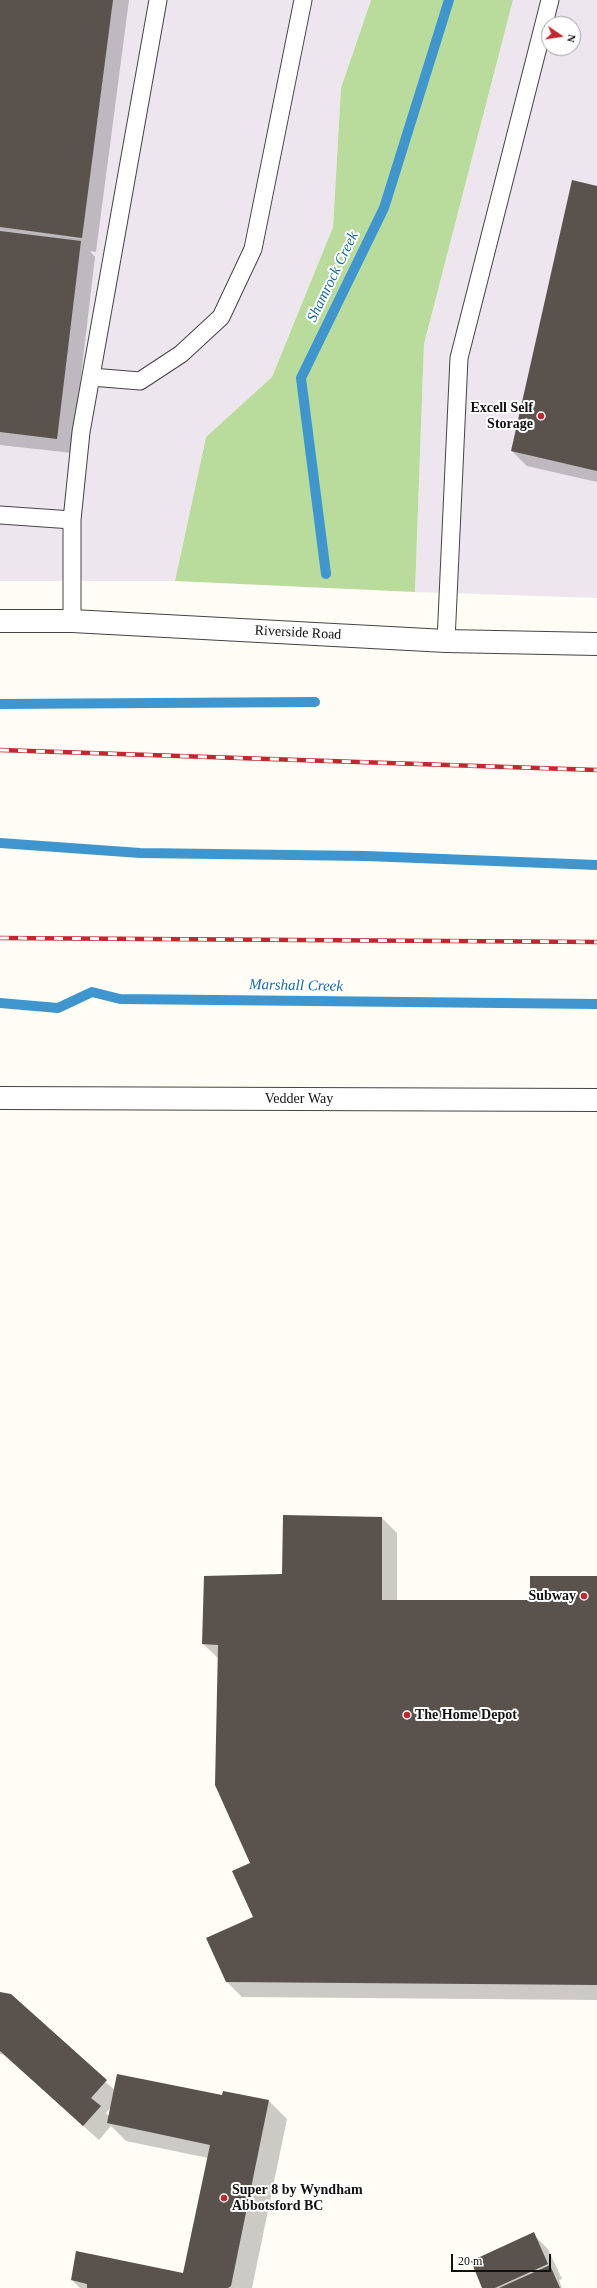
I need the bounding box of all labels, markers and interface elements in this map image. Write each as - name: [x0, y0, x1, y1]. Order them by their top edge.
- north arrow: [541, 16, 581, 56]
- text: N: [565, 33, 578, 44]
- water label: Shamrock Creek: [303, 229, 363, 325]
- place label: Excell Self Storage: [470, 400, 533, 432]
- marker: Excell Self Storage: [536, 411, 546, 421]
- street label: Riverside Road: [254, 622, 342, 644]
- water label: Marshall Creek: [249, 976, 343, 996]
- street label: Vedder Way: [265, 1091, 333, 1107]
- place label: Subway: [529, 1588, 576, 1604]
- marker: Subway: [579, 1591, 589, 1601]
- place label: The Home Depot: [415, 1707, 517, 1723]
- marker: The Home Depot: [402, 1710, 412, 1720]
- place label: Super 8 by Wyndham Abbotsford BC: [232, 2182, 363, 2214]
- marker: Super 8 by Wyndham Abbotsford BC: [219, 2193, 229, 2203]
- scale bar: [453, 2246, 553, 2272]
- text: 20 m: [458, 2254, 482, 2268]

